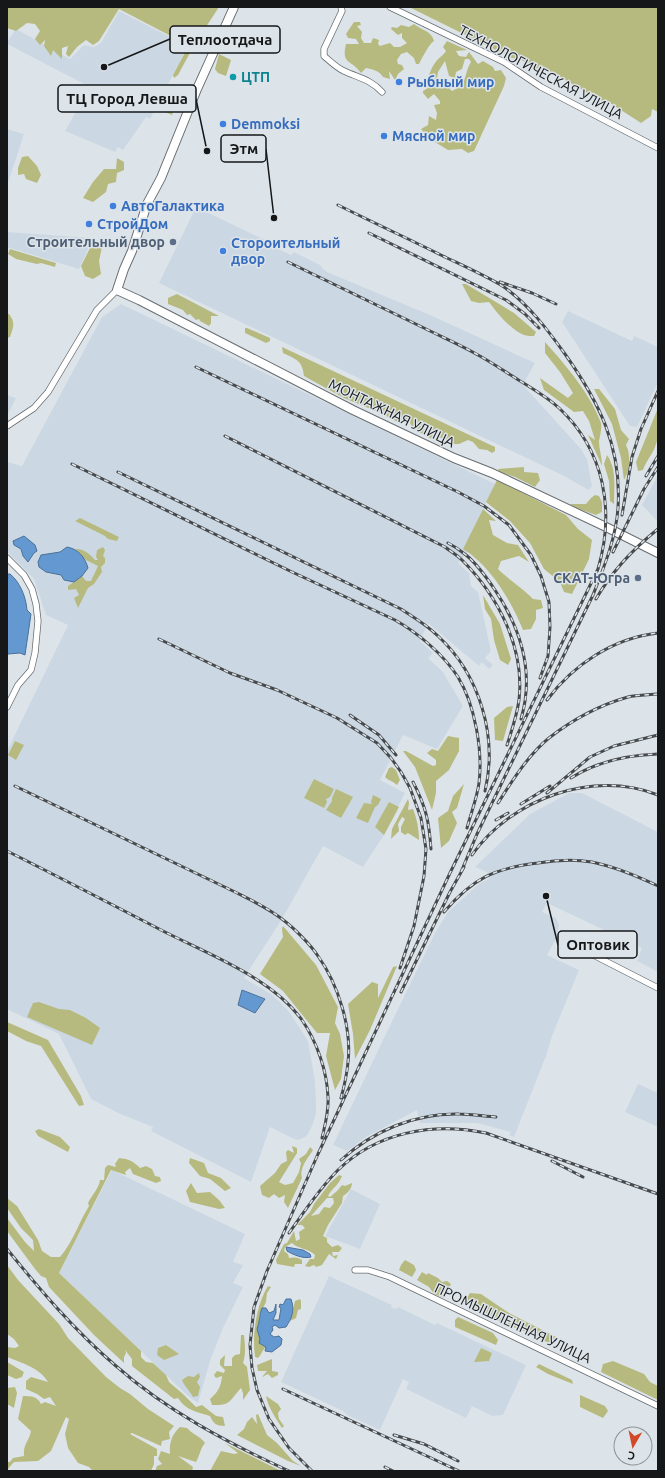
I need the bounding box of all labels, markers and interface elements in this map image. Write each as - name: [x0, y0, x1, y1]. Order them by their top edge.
- street label: ТЕХНОЛОГИЧЕСКАЯ УЛИЦА: [456, 22, 626, 122]
- callout: Теплоотдача: [170, 26, 280, 53]
- text: Теплоотдача: [178, 31, 272, 48]
- place label: ЦТП: [241, 69, 270, 85]
- marker: ЦТП: [228, 72, 238, 82]
- place label: Рыбный мир: [407, 74, 494, 90]
- marker: Рыбный мир: [394, 77, 404, 87]
- callout: ТЦ Город Левша: [58, 85, 196, 112]
- text: ТЦ Город Левша: [66, 90, 188, 107]
- place label: Demmoksi: [231, 116, 300, 132]
- marker: Demmoksi: [218, 119, 228, 129]
- place label: Мясной мир: [392, 128, 475, 144]
- marker: Мясной мир: [379, 131, 389, 141]
- callout: Этм: [221, 135, 266, 162]
- text: Этм: [230, 140, 258, 157]
- place label: АвтоГалактика: [121, 198, 225, 214]
- marker: АвтоГалактика: [108, 201, 118, 211]
- place label: СтройДом: [97, 216, 168, 232]
- marker: СтройДом: [84, 219, 94, 229]
- place label: Строительный двор: [27, 234, 165, 250]
- place label: Стороительный двор: [231, 235, 340, 267]
- marker: Строительный двор: [168, 237, 178, 247]
- marker: Стороительный двор: [218, 246, 228, 256]
- street label: МОНТАЖНАЯ УЛИЦА: [326, 375, 458, 451]
- place label: СКАТ-Югра: [553, 570, 630, 586]
- marker: СКАТ-Югра: [633, 573, 643, 583]
- callout: Оптовик: [558, 931, 637, 958]
- text: Оптовик: [566, 936, 630, 953]
- street label: ПРОМЫШЛЕННАЯ УЛИЦА: [432, 1280, 594, 1366]
- north arrow: [613, 1426, 653, 1466]
- text: С: [627, 1449, 636, 1462]

